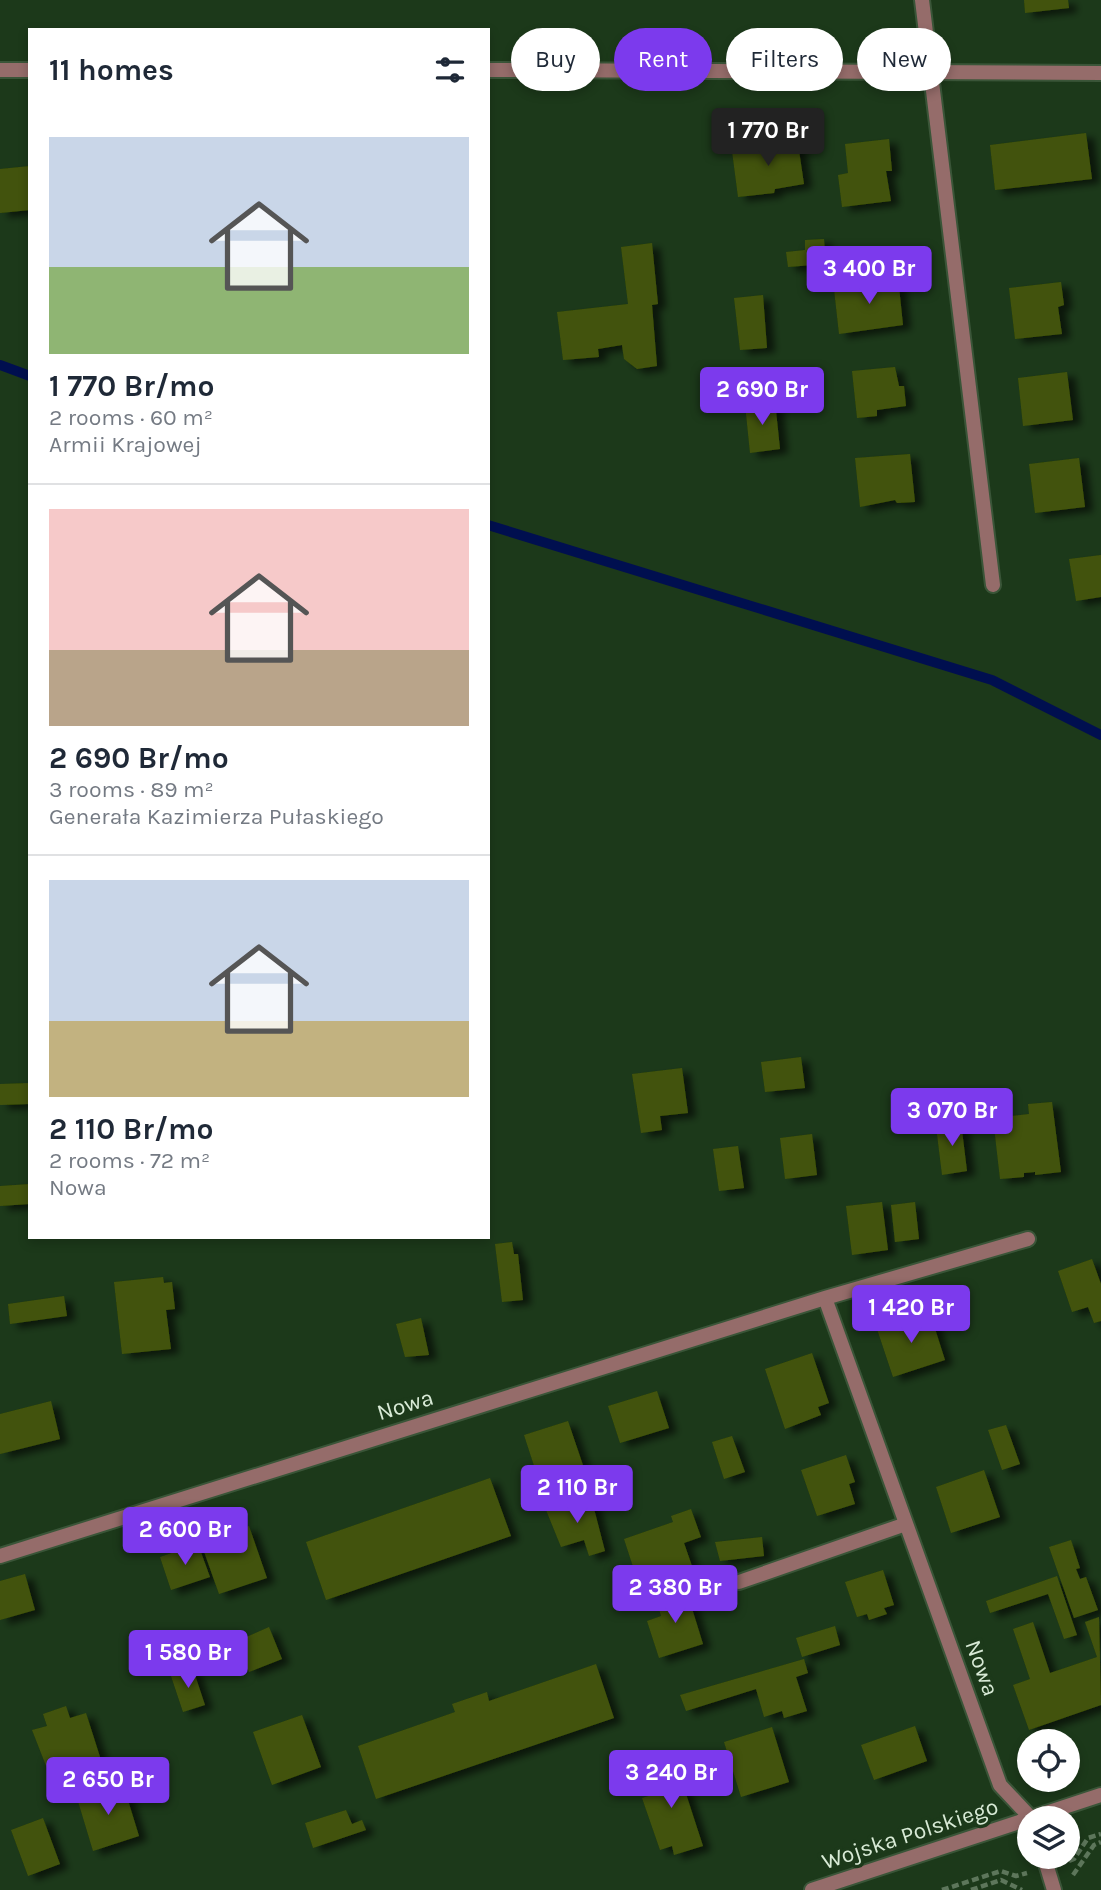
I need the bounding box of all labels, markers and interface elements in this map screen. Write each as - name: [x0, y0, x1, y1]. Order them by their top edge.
- chip: Buy: [511, 28, 600, 91]
- chip: Rent: [614, 28, 712, 91]
- chip: Filters: [726, 28, 843, 91]
- chip: New: [857, 28, 951, 91]
- icon: filters: [431, 51, 469, 89]
- text: 11 homes: [49, 52, 174, 88]
- pin: 1 770 Br: [696, 108, 840, 168]
- text: 1 770 Br: [727, 117, 809, 144]
- icon: home: [196, 183, 322, 309]
- pin: 3 400 Br: [797, 246, 941, 306]
- text: 3 400 Br: [823, 255, 915, 282]
- text: 1 770 Br/mo: [49, 368, 215, 404]
- pin: 2 690 Br: [690, 368, 834, 427]
- text: 2 690 Br: [716, 376, 808, 403]
- text: 2 rooms · 60 m²: [49, 404, 213, 431]
- text: Armii Krajowej: [49, 431, 202, 458]
- icon: home: [196, 555, 322, 681]
- text: 2 690 Br/mo: [49, 740, 229, 776]
- text: 3 rooms · 89 m²: [49, 776, 214, 803]
- text: Generała Kazimierza Pułaskiego: [49, 803, 384, 830]
- icon: home: [196, 926, 322, 1052]
- pin: 3 070 Br: [880, 1088, 1024, 1148]
- text: 3 070 Br: [907, 1097, 997, 1124]
- text: 2 110 Br/mo: [49, 1111, 214, 1147]
- text: 2 rooms · 72 m²: [49, 1147, 210, 1174]
- text: Nowa: [49, 1174, 107, 1201]
- pin: 1 420 Br: [839, 1286, 983, 1345]
- text: 1 420 Br: [868, 1294, 954, 1321]
- street label: Nowa: [373, 1384, 437, 1426]
- pin: 2 110 Br: [505, 1466, 649, 1525]
- text: 2 110 Br: [537, 1474, 617, 1501]
- pin: 2 600 Br: [113, 1508, 257, 1567]
- text: 2 600 Br: [139, 1516, 231, 1543]
- pin: 2 380 Br: [603, 1566, 747, 1625]
- text: 2 380 Br: [628, 1574, 722, 1601]
- pin: 1 580 Br: [116, 1630, 260, 1690]
- street label: Nowa: [959, 1636, 1005, 1700]
- text: 1 580 Br: [145, 1639, 231, 1666]
- map controls: [1017, 1729, 1080, 1869]
- button: locate: [1017, 1729, 1080, 1792]
- pin: 3 240 Br: [599, 1750, 743, 1810]
- pin: 2 650 Br: [36, 1758, 180, 1817]
- text: 3 240 Br: [625, 1759, 717, 1786]
- text: 2 650 Br: [62, 1766, 154, 1793]
- street label: Wojska Polskiego: [818, 1793, 1002, 1875]
- button: layers: [1017, 1806, 1080, 1869]

